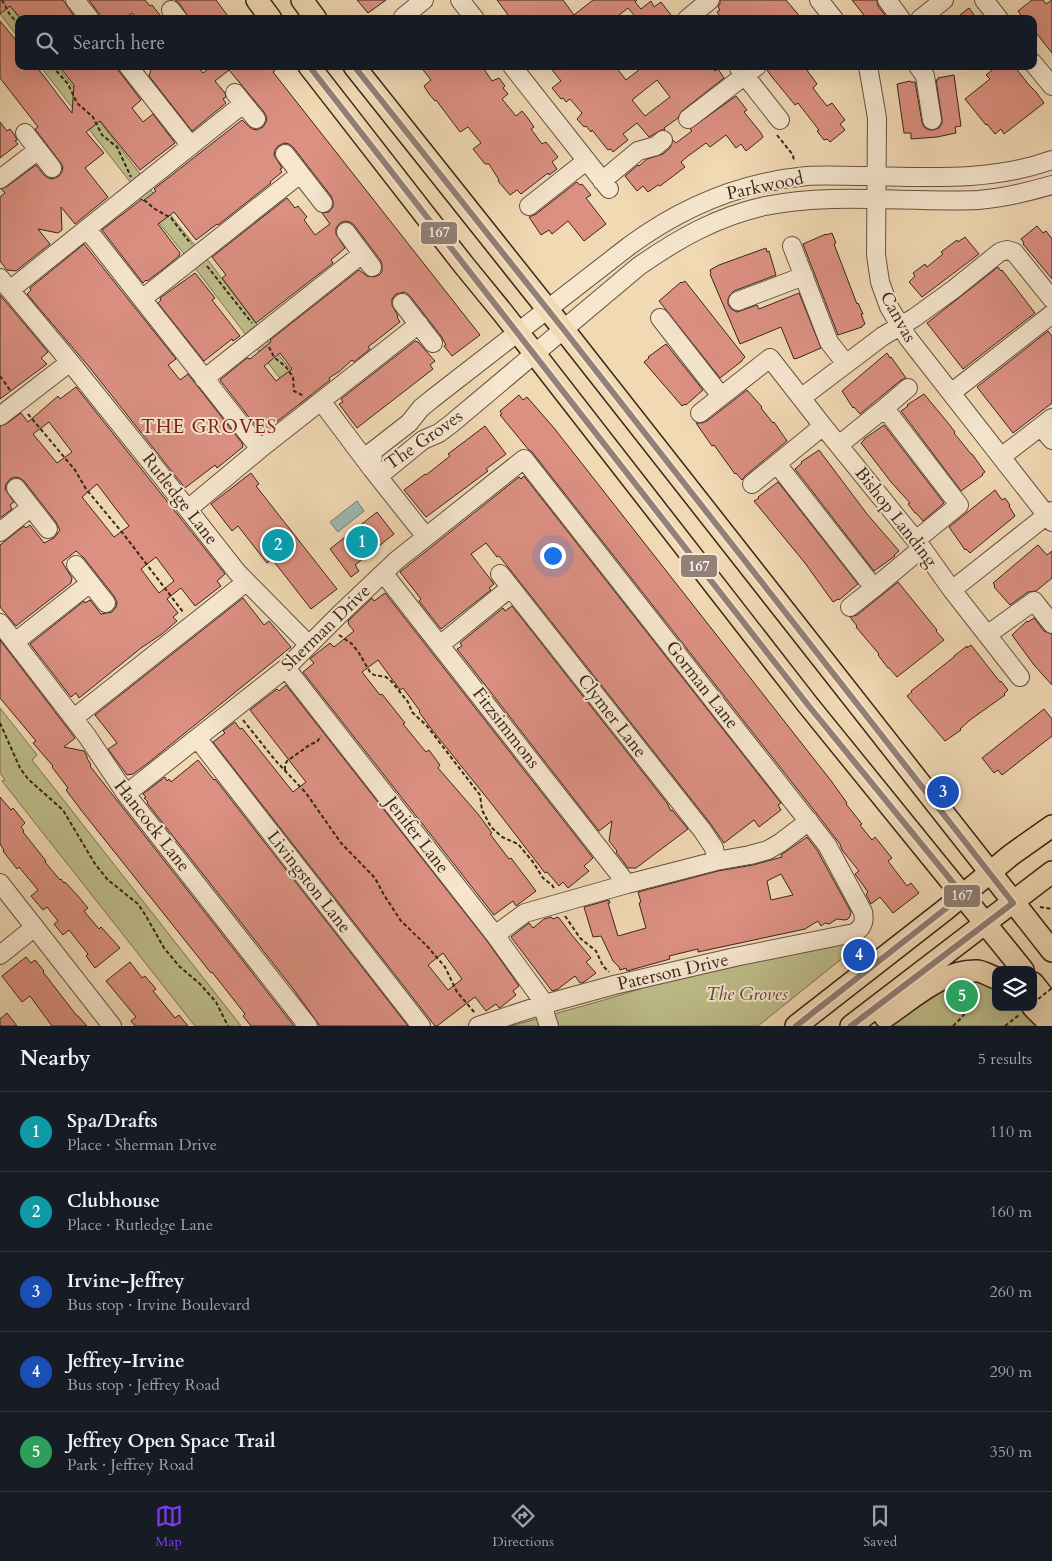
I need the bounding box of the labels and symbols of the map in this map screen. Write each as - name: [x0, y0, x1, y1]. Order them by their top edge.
- street label: Parkwood: [724, 166, 806, 206]
- line badge: 167: [420, 221, 458, 245]
- text: 167: [428, 223, 450, 242]
- street label: Canvas: [874, 287, 922, 347]
- street label: The Groves: [380, 404, 468, 476]
- district label: THE GROVES: [141, 414, 277, 440]
- street label: Rutledge Lane: [136, 448, 224, 550]
- street label: Bishop Landing: [849, 462, 944, 573]
- pin: 1: [346, 523, 378, 561]
- pin: 2: [262, 526, 294, 564]
- your location: [540, 543, 566, 569]
- line badge: 167: [680, 554, 718, 578]
- text: 167: [688, 557, 710, 576]
- street label: Sherman Drive: [276, 579, 376, 677]
- street label: Gorman Lane: [660, 636, 744, 734]
- street label: Clymer Lane: [571, 669, 653, 763]
- street label: Fitzsimmons: [466, 682, 546, 774]
- pin: 3: [927, 773, 959, 811]
- street label: Hancock Lane: [108, 775, 196, 877]
- street label: Jenifer Lane: [377, 789, 455, 879]
- street label: Livingston Lane: [261, 825, 357, 939]
- line badge: 167: [943, 884, 981, 908]
- text: 167: [951, 886, 973, 905]
- pin: 4: [843, 936, 875, 974]
- street label: Paterson Drive: [615, 947, 731, 997]
- pin: 5: [946, 977, 978, 1015]
- park label: The Groves: [706, 982, 788, 1007]

